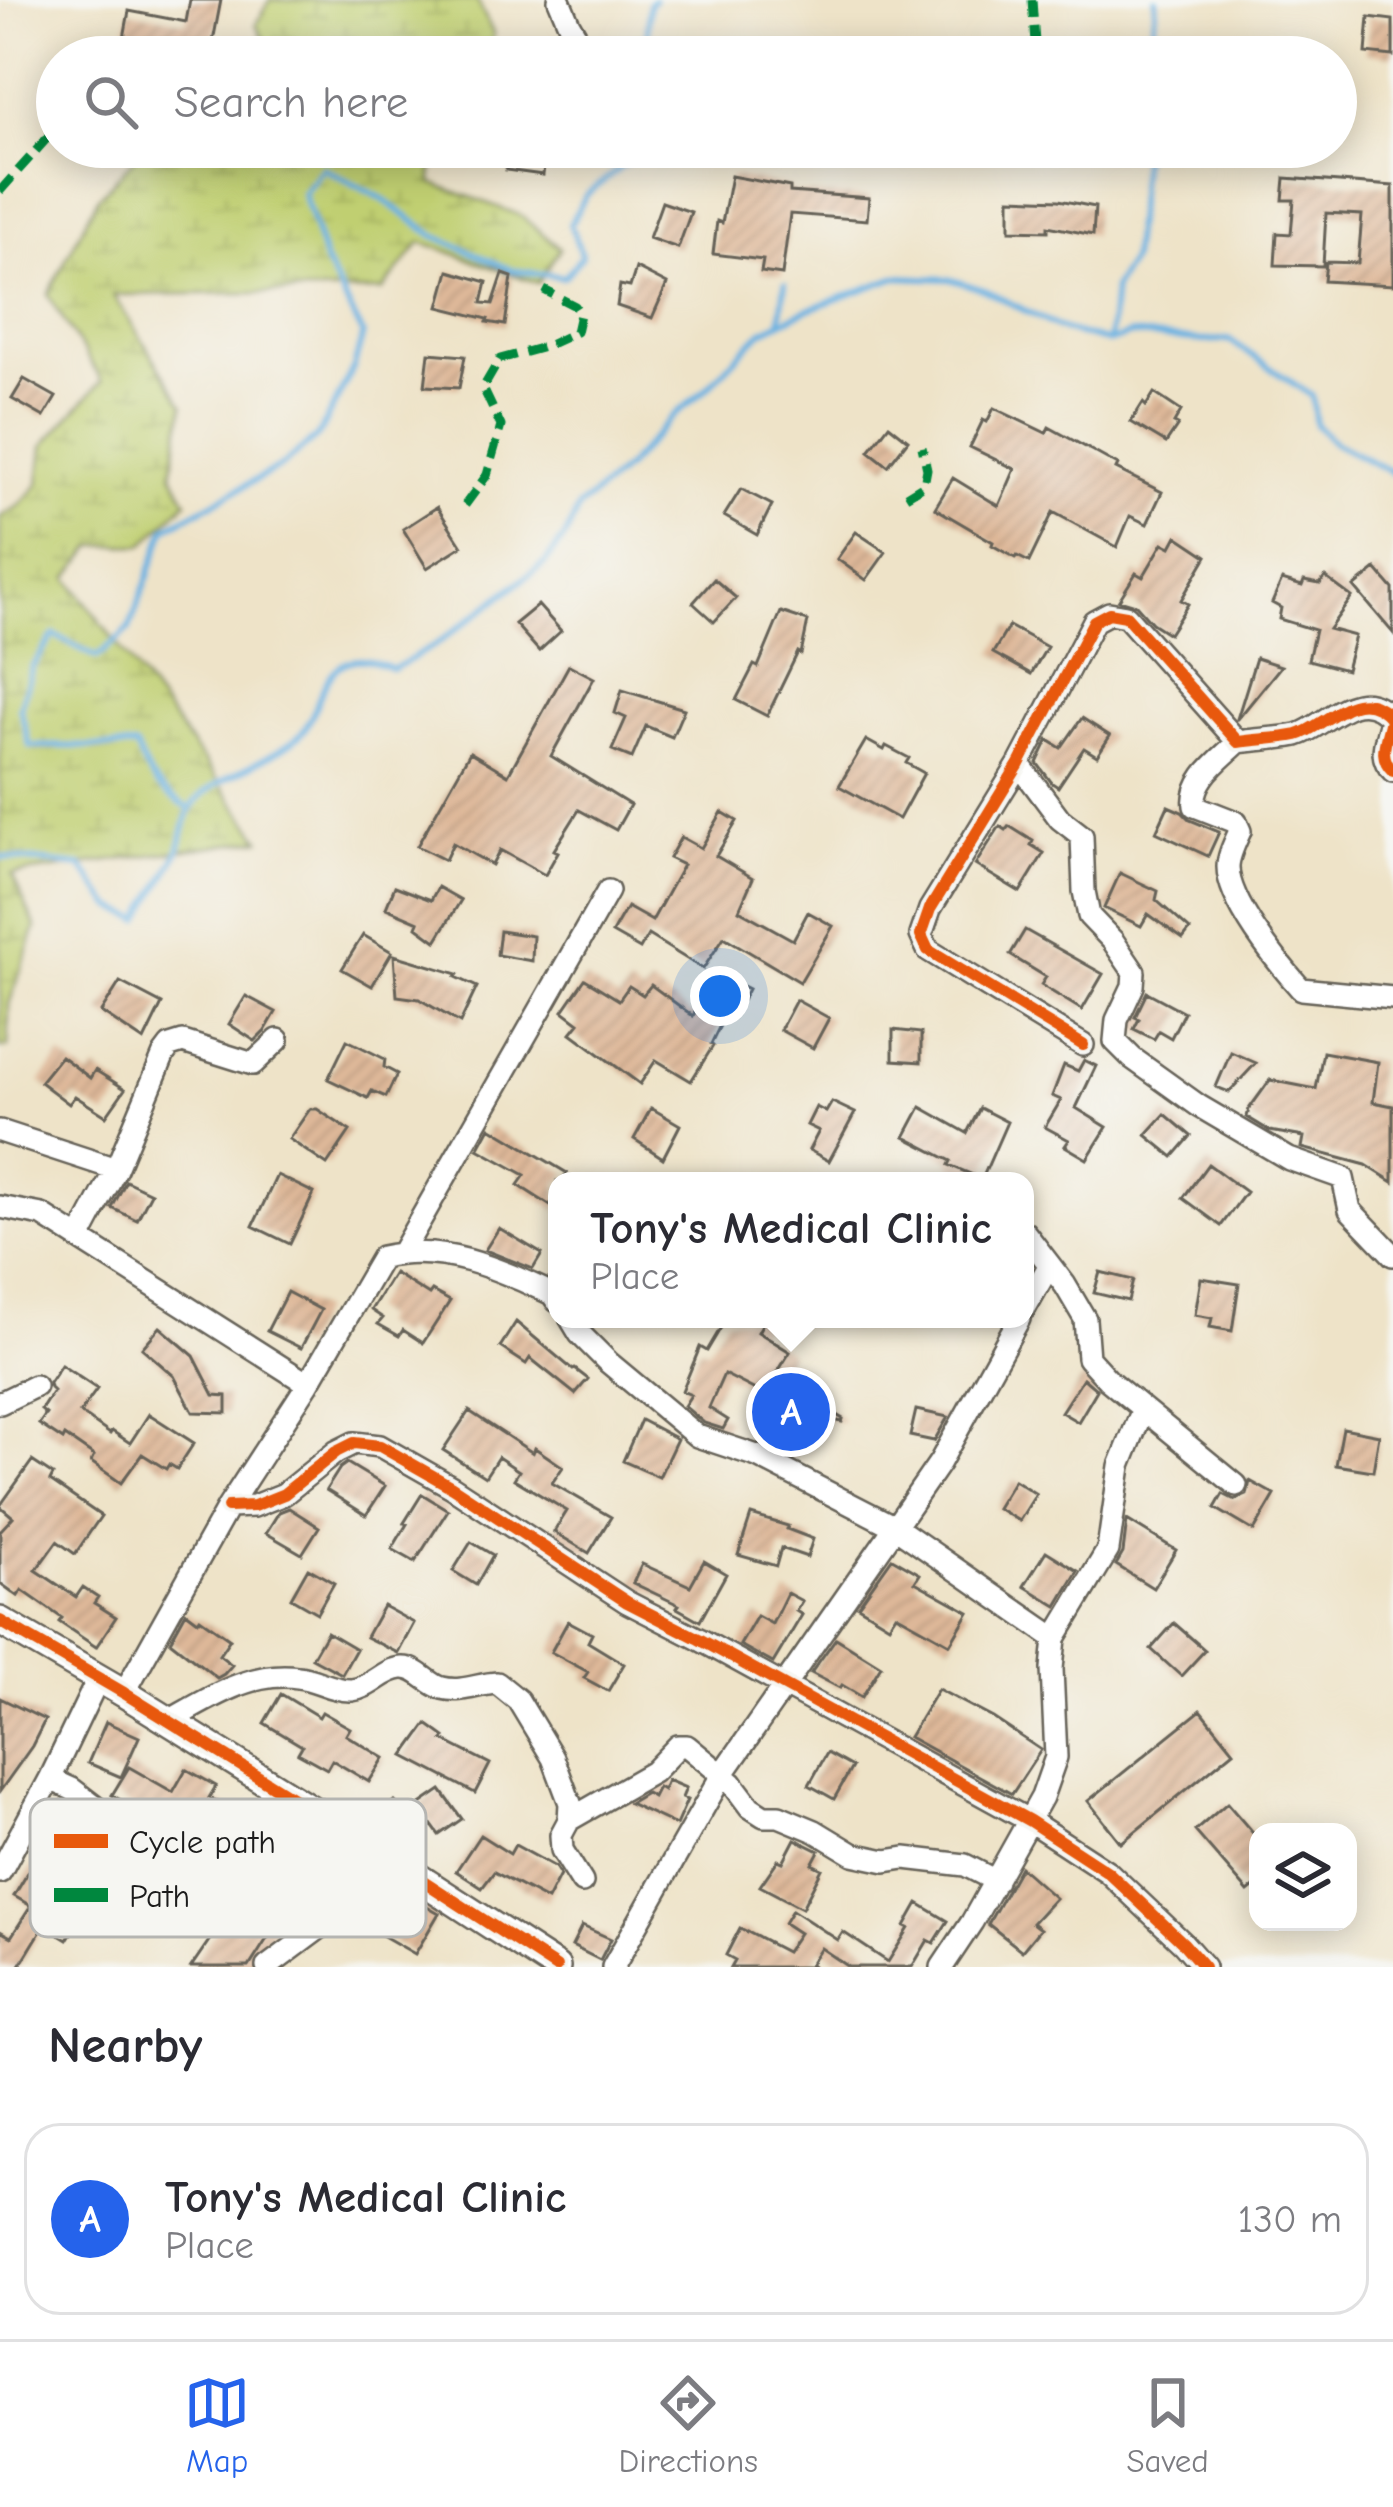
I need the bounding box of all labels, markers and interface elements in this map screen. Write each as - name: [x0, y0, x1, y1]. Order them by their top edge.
- search box: [36, 36, 1357, 168]
- icon: search: [78, 69, 144, 135]
- text: Search here: [174, 76, 408, 128]
- your location: [690, 966, 750, 1026]
- popup: [548, 1172, 1034, 1328]
- text: Tony's Medical Clinic: [590, 1202, 992, 1254]
- text: Place: [590, 1254, 679, 1299]
- pin: A: [752, 1367, 830, 1457]
- legend: [30, 1799, 426, 1937]
- text: Cycle path: [129, 1823, 276, 1861]
- map controls: [1249, 1823, 1357, 1931]
- button: layers: [1249, 1823, 1357, 1931]
- text: Path: [129, 1877, 190, 1915]
- text: Nearby: [48, 2016, 202, 2075]
- text: Tony's Medical Clinic: [165, 2171, 566, 2223]
- text: A: [79, 2197, 101, 2242]
- text: 130 m: [1238, 2197, 1342, 2242]
- text: Place: [165, 2223, 254, 2268]
- tab: Map: [184, 2370, 250, 2480]
- tab: Directions: [619, 2370, 758, 2480]
- tab: Saved: [1126, 2370, 1209, 2480]

